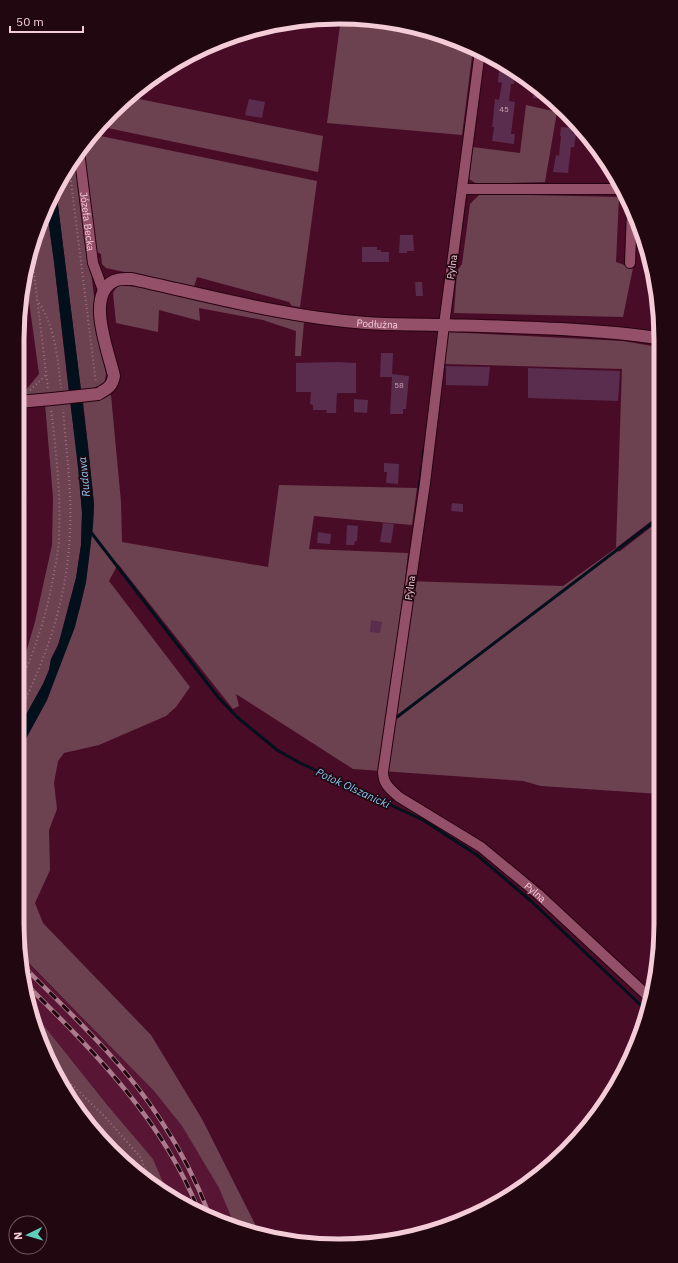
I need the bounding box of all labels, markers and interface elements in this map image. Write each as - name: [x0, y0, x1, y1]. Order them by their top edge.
- scale bar: [10, 8, 83, 34]
- text: 50 m: [16, 14, 44, 29]
- house number: 45: [499, 104, 509, 114]
- street label: Józefa Becka: [78, 191, 98, 252]
- street label: Pylna: [444, 253, 460, 280]
- street label: Podłużna: [356, 316, 399, 331]
- house number: 58: [394, 380, 404, 390]
- water label: Rudawa: [75, 456, 93, 498]
- street label: Pylna: [402, 574, 418, 601]
- water label: Potok Olszanicki: [314, 765, 392, 811]
- street label: Pylna: [522, 879, 550, 905]
- north arrow: [8, 1215, 48, 1255]
- text: N: [11, 1231, 25, 1240]

